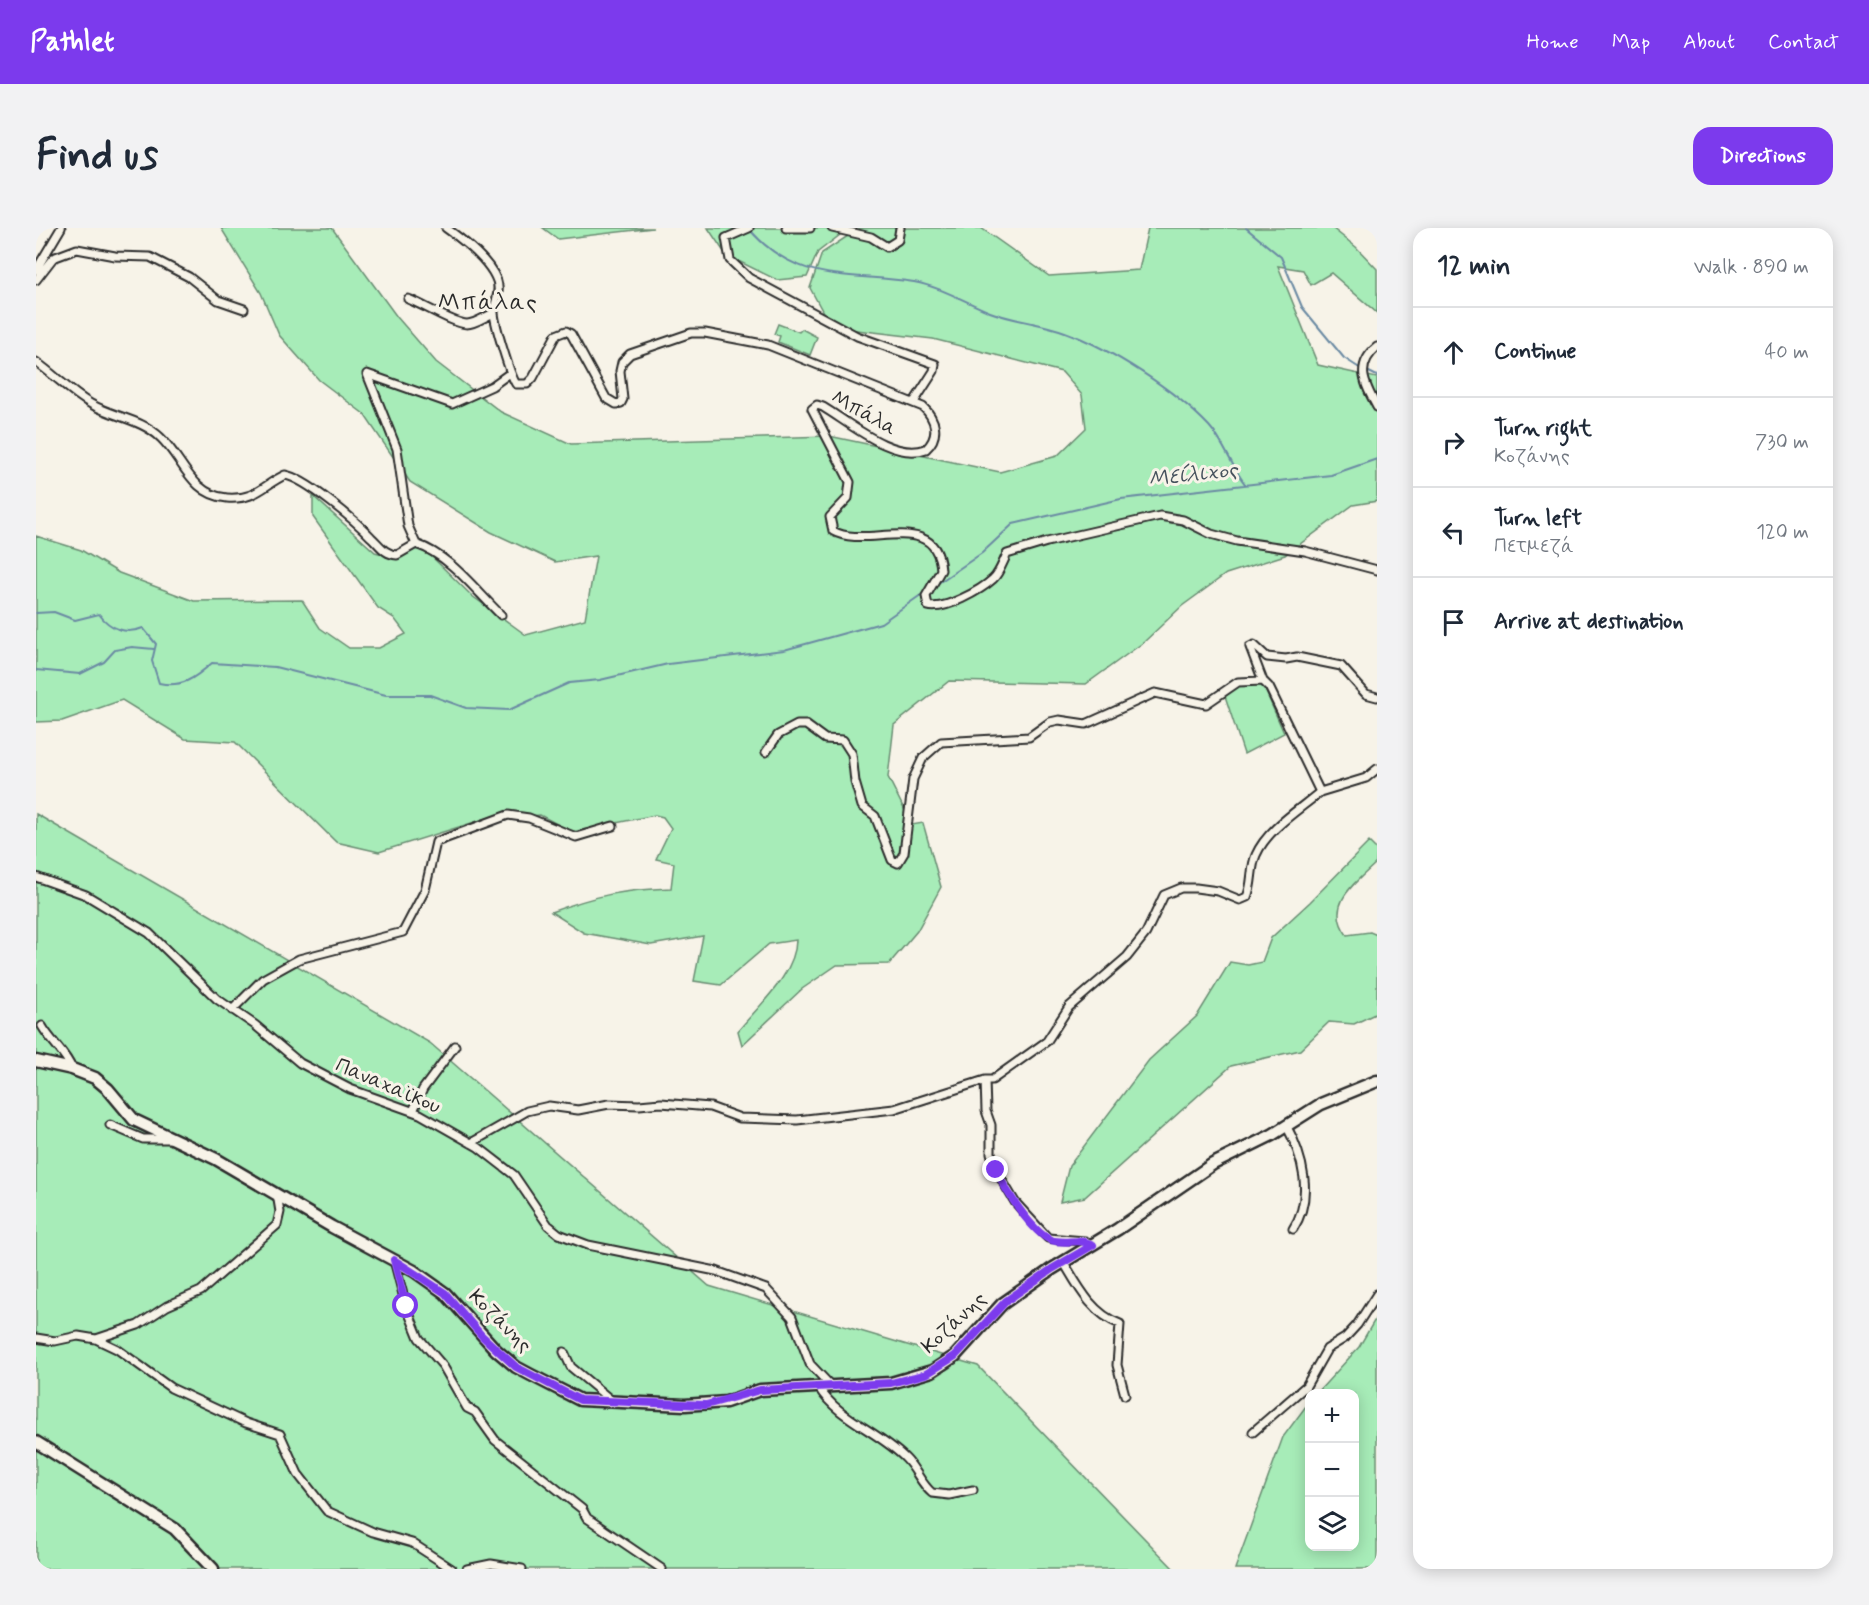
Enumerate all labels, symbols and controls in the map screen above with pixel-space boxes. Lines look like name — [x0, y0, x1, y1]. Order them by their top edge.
text: Pathlet — [30, 24, 114, 61]
text: Home — [1527, 28, 1579, 56]
text: Map — [1612, 28, 1650, 56]
text: About — [1683, 28, 1735, 56]
text: Contact — [1768, 28, 1839, 56]
button: Directions — [1693, 127, 1833, 185]
text: Find us — [36, 129, 158, 184]
text: 12 min — [1437, 250, 1511, 284]
text: Walk · 890 m — [1694, 254, 1809, 281]
district label: Μπάλας — [438, 287, 538, 318]
icon: ahead — [1437, 336, 1470, 369]
text: Continue — [1494, 338, 1576, 366]
text: 40 m — [1765, 339, 1809, 366]
street label: Μπάλα — [826, 384, 902, 442]
text: Turn right — [1494, 415, 1592, 443]
icon: right — [1437, 426, 1470, 459]
text: 730 m — [1755, 429, 1809, 456]
text: Κοζάνης — [1494, 443, 1570, 470]
water label: Μείλιχος — [1147, 456, 1240, 494]
text: Turn left — [1494, 505, 1582, 533]
icon: left — [1437, 516, 1470, 549]
text: 120 m — [1756, 519, 1809, 546]
text: Πετμεζά — [1494, 533, 1574, 560]
icon: arrive — [1437, 606, 1470, 639]
text: Arrive at destination — [1494, 608, 1684, 636]
street label: Παναχαϊκου — [331, 1051, 445, 1121]
route end — [982, 1156, 1008, 1182]
street label: Κοζάνης — [462, 1283, 538, 1359]
street label: Κοζάνης — [915, 1286, 993, 1360]
route start — [392, 1292, 418, 1318]
map controls — [1305, 1389, 1359, 1551]
button: + — [1305, 1389, 1359, 1443]
button: − — [1305, 1443, 1359, 1497]
button: layers — [1305, 1497, 1359, 1551]

